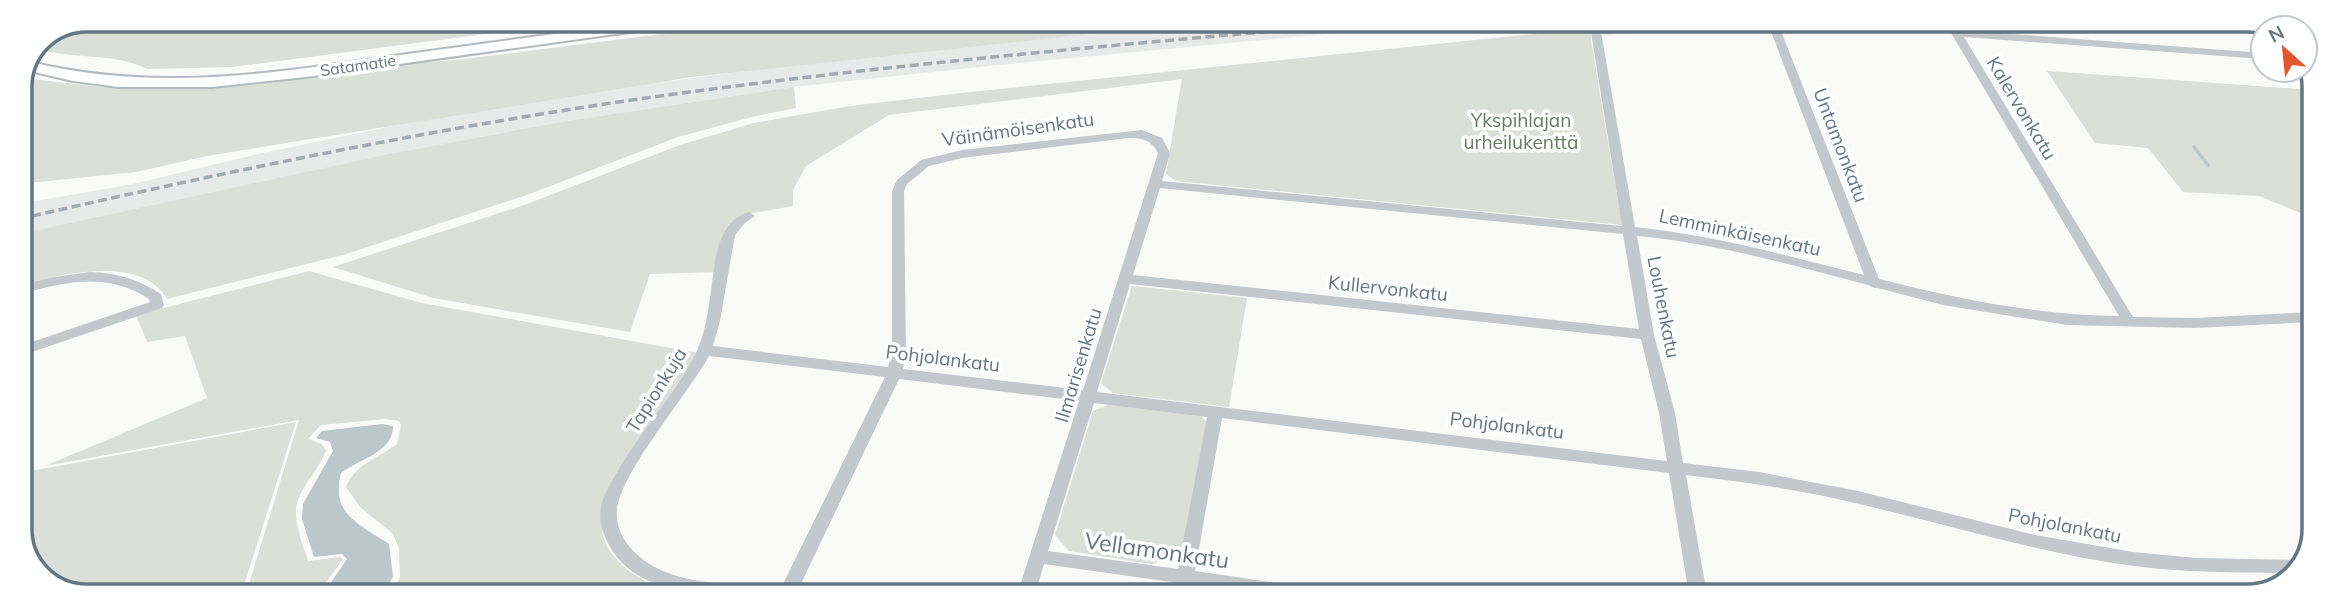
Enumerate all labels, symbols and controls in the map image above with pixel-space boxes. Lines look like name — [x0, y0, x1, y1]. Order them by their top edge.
north arrow — [2249, 14, 2319, 84]
text: N — [2264, 20, 2288, 48]
street label: Satamatie — [319, 50, 397, 80]
street label: Kalervonkatu — [1982, 52, 2062, 164]
street label: Untamonkatu — [1808, 84, 1874, 206]
street label: Väinämöisenkatu — [940, 106, 1096, 152]
park label: Ykspihlajan urheilukenttä — [1464, 108, 1578, 154]
street label: Lemminkäisenkatu — [1657, 203, 1823, 261]
street label: Louhenkatu — [1642, 254, 1686, 360]
street label: Kullervonkatu — [1327, 270, 1449, 306]
street label: Ilmarisenkatu — [1049, 305, 1107, 425]
street label: Pohjolankatu — [884, 339, 1002, 377]
street label: Tapionkuja — [620, 343, 692, 437]
street label: Pohjolankatu — [1448, 406, 1566, 444]
street label: Pohjolankatu — [2006, 502, 2124, 548]
street label: Vellamonkatu — [1083, 526, 1231, 574]

